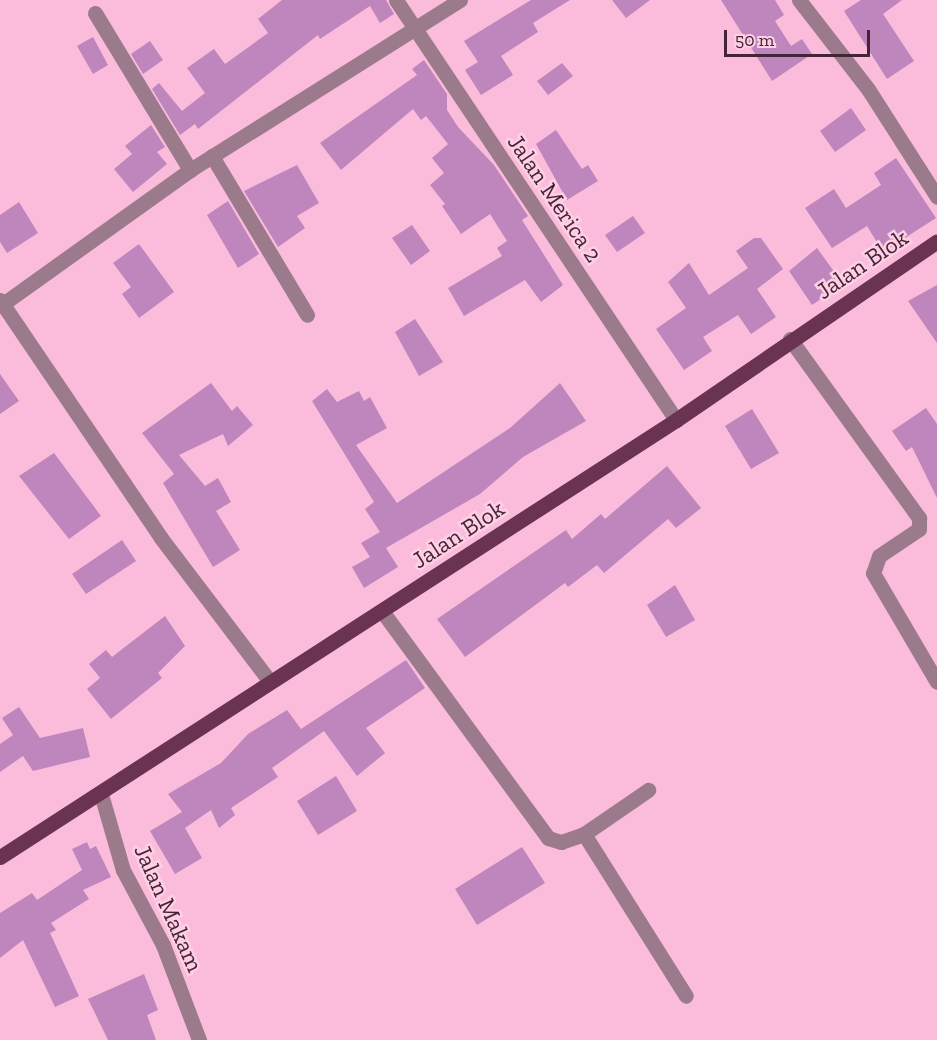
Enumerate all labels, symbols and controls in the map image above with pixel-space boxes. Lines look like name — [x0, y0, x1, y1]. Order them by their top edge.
scale bar — [727, 18, 872, 56]
text: 50 m — [735, 29, 774, 51]
street label: Jalan Merica 2 — [502, 128, 608, 268]
street label: Jalan Blok — [811, 223, 913, 305]
street label: Jalan Blok — [406, 493, 510, 575]
street label: Jalan Makam — [128, 840, 210, 976]

